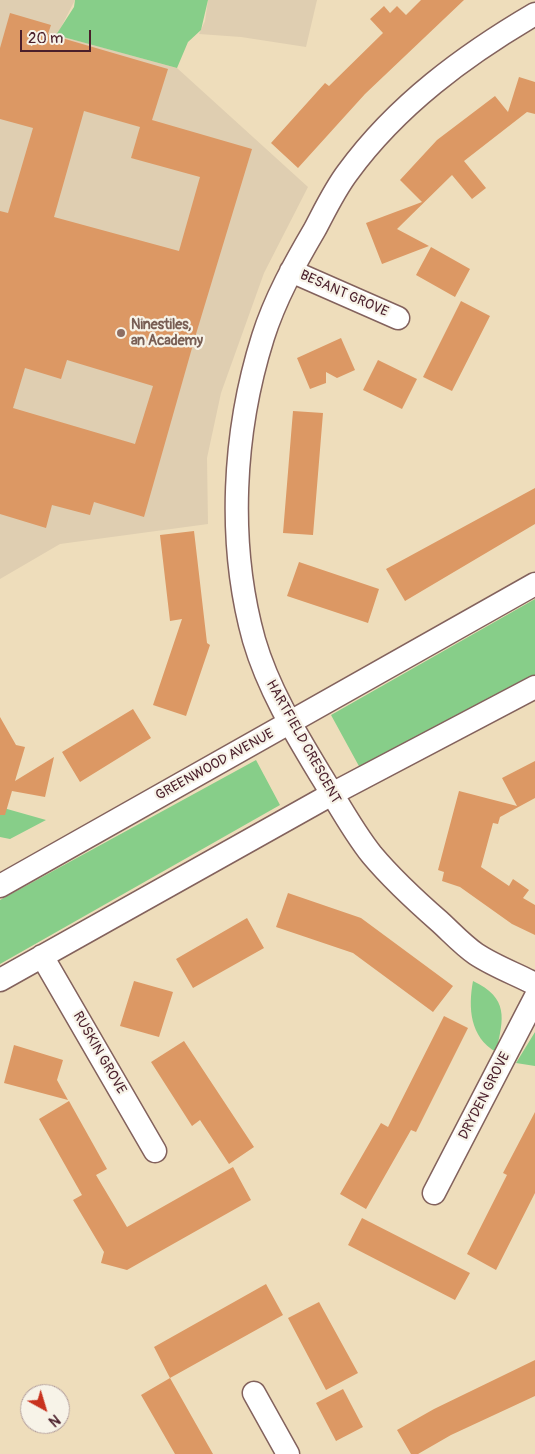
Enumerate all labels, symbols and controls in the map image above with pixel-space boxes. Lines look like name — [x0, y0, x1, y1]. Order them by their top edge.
scale bar — [22, 20, 94, 52]
text: 20 m — [28, 29, 63, 48]
street label: BESANT GROVE — [297, 267, 391, 321]
place label: Ninestiles, an Academy — [131, 317, 203, 350]
marker: Ninestiles, an Academy — [115, 327, 127, 339]
street label: HARTFIELD CRESCENT — [262, 677, 344, 807]
street label: GREENWOOD AVENUE — [153, 726, 277, 804]
street label: RUSKIN GROVE — [69, 1009, 129, 1097]
street label: DRYDEN GROVE — [456, 1050, 514, 1142]
north arrow — [20, 1384, 70, 1434]
text: N — [45, 1411, 63, 1430]

